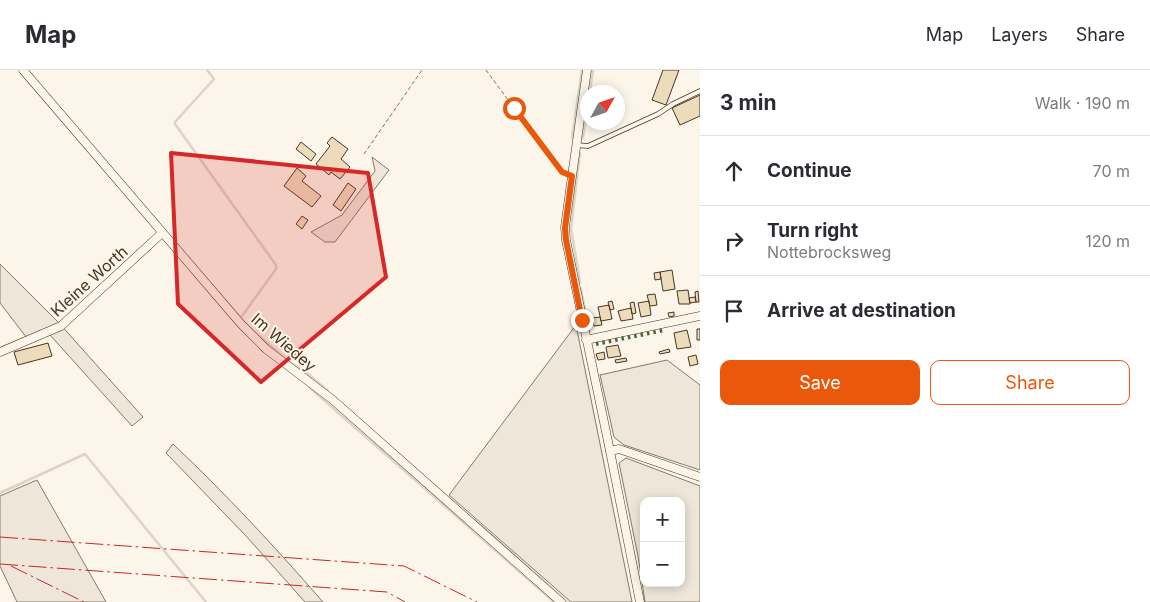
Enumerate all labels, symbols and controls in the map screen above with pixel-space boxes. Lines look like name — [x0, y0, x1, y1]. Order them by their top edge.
text: Map — [25, 20, 76, 49]
text: Map — [926, 24, 963, 45]
text: Layers — [991, 24, 1048, 45]
text: Share — [1076, 24, 1125, 45]
north arrow — [580, 85, 625, 130]
text: 3 min — [720, 90, 776, 115]
text: Walk · 190 m — [1035, 93, 1130, 113]
route start — [503, 97, 526, 120]
icon: ahead — [720, 157, 748, 185]
text: Continue — [767, 159, 852, 182]
text: 70 m — [1093, 161, 1130, 181]
text: Turn right — [767, 219, 858, 242]
icon: right — [720, 227, 748, 255]
text: 120 m — [1085, 231, 1130, 251]
street label: Kleine Worth — [46, 241, 132, 321]
text: Nottebrocksweg — [767, 242, 891, 262]
icon: arrive — [720, 297, 748, 325]
text: Arrive at destination — [767, 299, 956, 322]
street label: Im Wiedey — [247, 308, 321, 376]
route end — [571, 309, 594, 332]
button: Save — [720, 360, 920, 405]
button: Share — [930, 360, 1130, 405]
map controls — [640, 497, 685, 587]
button: + — [640, 497, 685, 542]
button: − — [640, 542, 685, 587]

